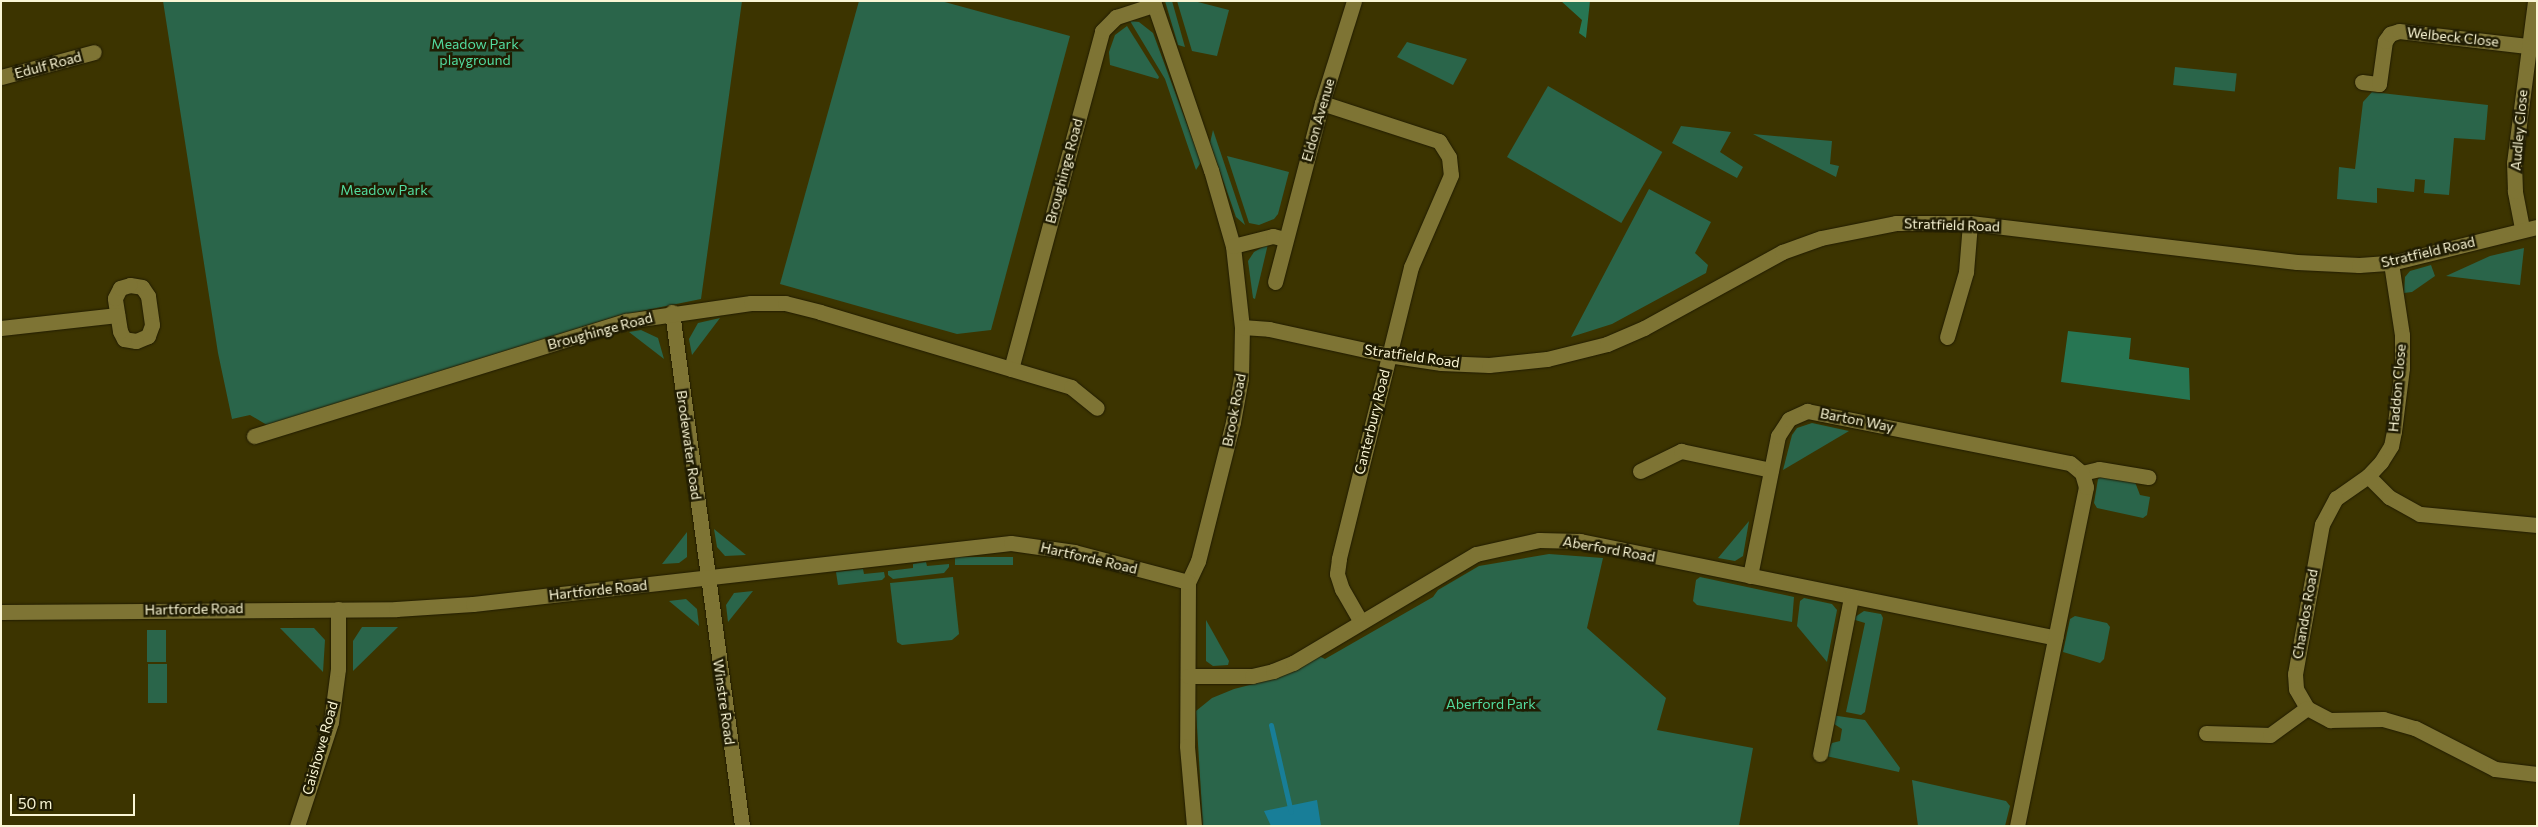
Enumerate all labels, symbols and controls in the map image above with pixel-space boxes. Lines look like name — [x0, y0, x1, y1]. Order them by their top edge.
street label: Welbeck Close — [2406, 24, 2500, 50]
park label: Meadow Park playground — [431, 36, 519, 68]
street label: Edulf Road — [13, 48, 83, 82]
street label: Eldon Avenue — [1298, 77, 1338, 163]
street label: Audley Close — [2507, 89, 2531, 171]
street label: Broughinge Road — [1042, 117, 1086, 225]
park label: Meadow Park — [340, 182, 428, 198]
street label: Stratfield Road — [1904, 215, 2000, 235]
street label: Stratfield Road — [2379, 233, 2477, 271]
street label: Broughinge Road — [546, 309, 654, 353]
street label: Stratfield Road — [1363, 341, 1461, 371]
street label: Haddon Close — [2385, 343, 2409, 433]
street label: Canterbury Road — [1351, 368, 1393, 476]
street label: Brook Road — [1219, 372, 1249, 448]
street label: Brodewater Road — [673, 389, 705, 501]
street label: Barton Way — [1819, 405, 1895, 435]
street label: Aberford Road — [1562, 533, 1656, 565]
street label: Hartforde Road — [1039, 539, 1139, 577]
street label: Chandos Road — [2289, 568, 2321, 660]
street label: Hartforde Road — [548, 576, 648, 604]
street label: Hartforde Road — [144, 600, 244, 618]
street label: Winstre Road — [710, 658, 738, 746]
park label: Aberford Park — [1446, 696, 1536, 712]
street label: Caishowe Road — [299, 699, 341, 797]
scale bar — [12, 784, 138, 816]
text: 50 m — [18, 794, 52, 812]

